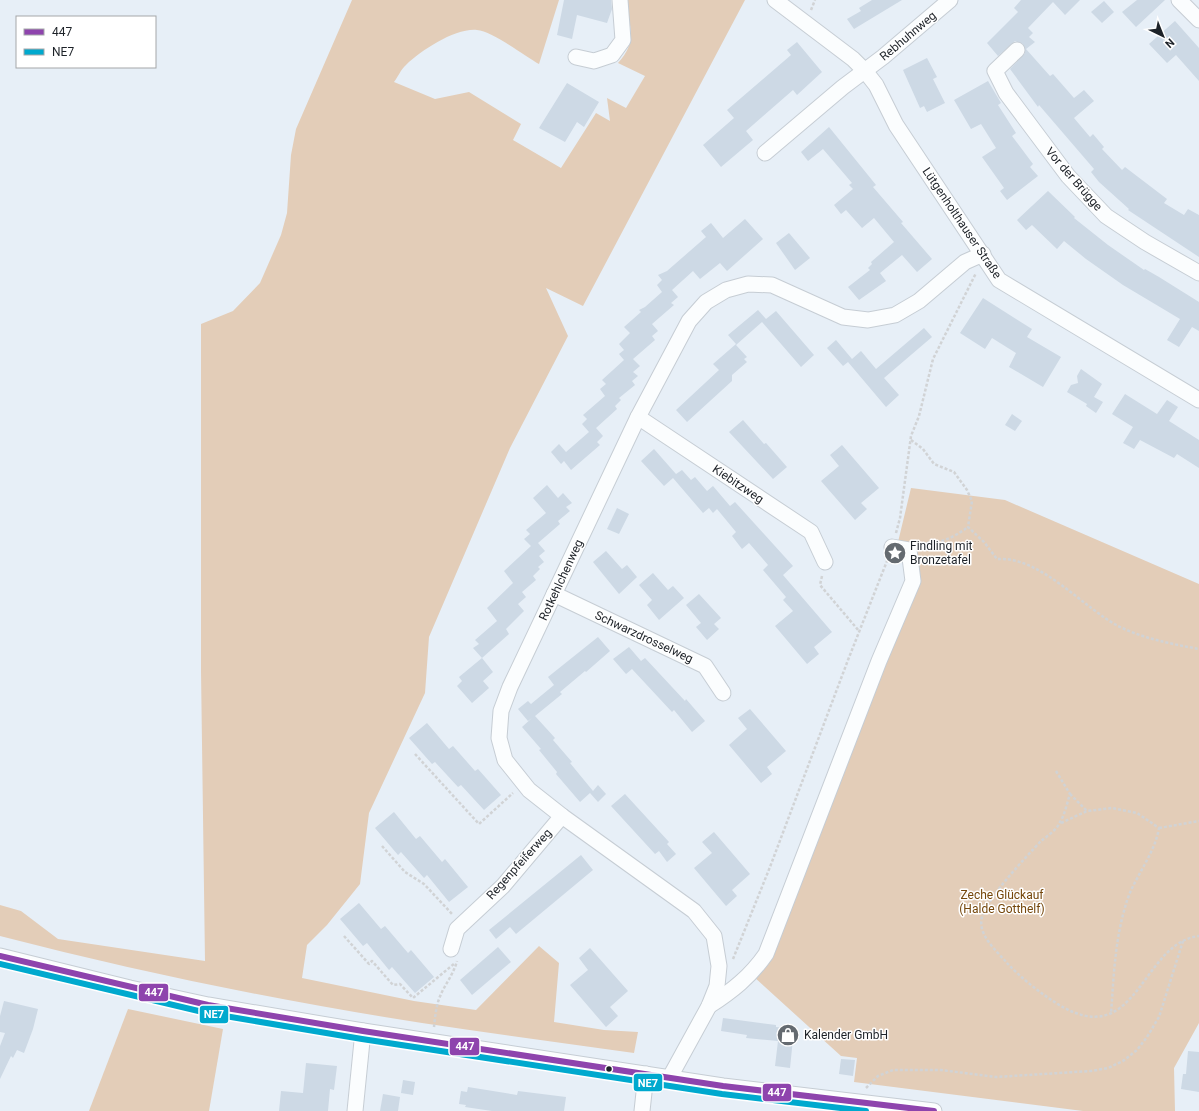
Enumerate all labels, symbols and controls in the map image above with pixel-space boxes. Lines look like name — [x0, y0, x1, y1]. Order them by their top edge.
street label: Rebhuhnweg — [877, 8, 939, 64]
legend — [16, 16, 156, 68]
north arrow — [1143, 16, 1183, 56]
text: 447 — [52, 25, 72, 39]
text: N — [1162, 36, 1177, 51]
text: NE7 — [52, 45, 74, 59]
street label: Vor der Brügge — [1043, 144, 1105, 214]
street label: Lütgenholthauser Straße — [920, 165, 1004, 281]
street label: Kiebitzweg — [710, 462, 766, 506]
street label: Rotkehlchenweg — [536, 537, 586, 623]
place label: Findling mit Bronzetafel — [910, 539, 973, 567]
place icon: Findling mit Bronzetafel — [882, 540, 908, 566]
street label: Schwarzdrosselweg — [593, 608, 695, 666]
street label: Regenpfeiferweg — [484, 826, 554, 902]
park label: Zeche Glückauf (Halde Gotthelf) — [959, 888, 1045, 916]
line badge: 447 — [138, 983, 169, 1002]
text: 447 — [145, 986, 163, 999]
line badge: NE7 — [199, 1005, 229, 1024]
text: NE7 — [204, 1008, 224, 1021]
shop icon: Kalender GmbH — [775, 1022, 801, 1048]
place label: Kalender GmbH — [804, 1028, 888, 1042]
line badge: 447 — [449, 1037, 480, 1056]
text: 447 — [456, 1040, 474, 1053]
unlabelled marker — [604, 1064, 614, 1074]
line badge: NE7 — [633, 1073, 663, 1092]
text: NE7 — [638, 1077, 658, 1090]
line badge: 447 — [762, 1083, 792, 1102]
text: 447 — [768, 1086, 786, 1099]

